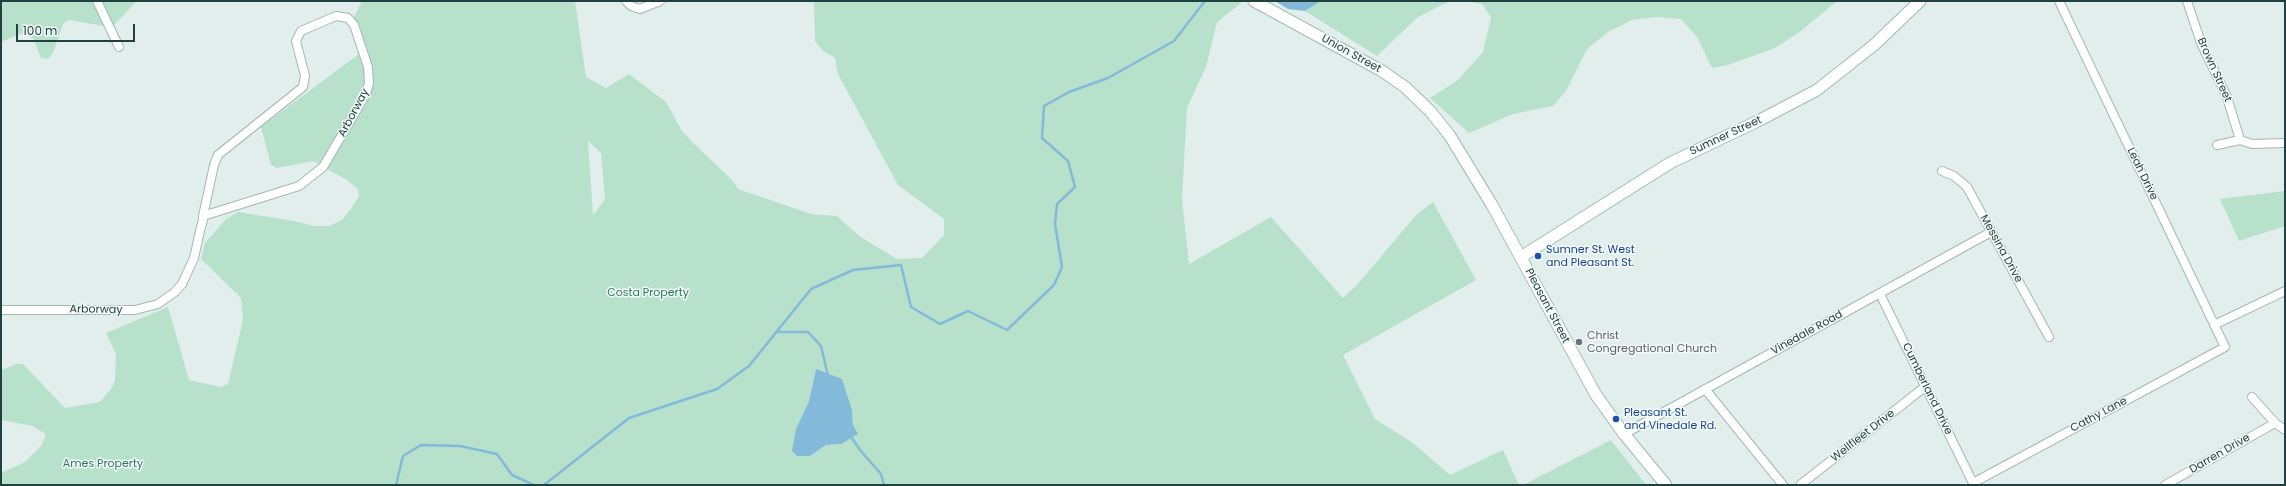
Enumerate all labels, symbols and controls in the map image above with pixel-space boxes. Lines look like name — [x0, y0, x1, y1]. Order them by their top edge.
scale bar — [18, 16, 137, 42]
text: 100 m — [23, 22, 57, 39]
street label: Union Street — [1319, 32, 1383, 76]
street label: Brown Street — [2194, 36, 2234, 104]
street label: Arborway — [336, 87, 372, 139]
street label: Sumner Street — [1688, 114, 1764, 158]
street label: Leah Drive — [2124, 146, 2160, 202]
street label: Messina Drive — [1977, 213, 2025, 285]
place label: Sumner St. West and Pleasant St. — [1546, 243, 1635, 269]
marker: Sumner St. West and Pleasant St. — [1533, 251, 1543, 261]
street label: Pleasant Street — [1522, 266, 1572, 346]
park label: Costa Property — [607, 286, 689, 300]
street label: Arborway — [70, 303, 122, 317]
street label: Vinedale Road — [1769, 308, 1845, 358]
place label: Christ Congregational Church — [1587, 329, 1717, 355]
marker: Christ Congregational Church — [1574, 337, 1584, 347]
street label: Cumberland Drive — [1899, 341, 1955, 437]
street label: Cathy Lane — [2068, 395, 2130, 435]
place label: Pleasant St. and Vinedale Rd. — [1624, 406, 1717, 432]
street label: Wellfleet Drive — [1828, 407, 1898, 465]
marker: Pleasant St. and Vinedale Rd. — [1611, 414, 1621, 424]
street label: Darren Drive — [2187, 431, 2253, 477]
park label: Ames Property — [63, 457, 143, 471]

